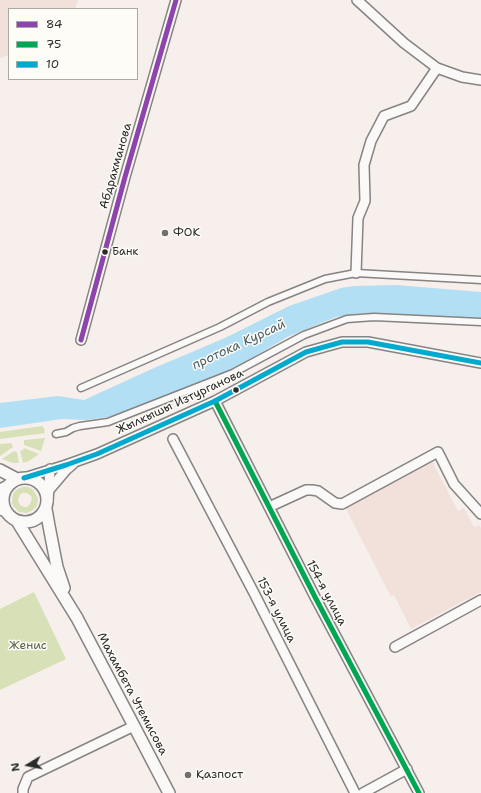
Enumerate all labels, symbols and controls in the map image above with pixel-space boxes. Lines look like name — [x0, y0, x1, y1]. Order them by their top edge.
legend — [8, 8, 138, 80]
text: 84 — [46, 16, 62, 32]
text: 75 — [46, 36, 61, 52]
text: 10 — [46, 56, 59, 72]
street label: Абдрахманова — [97, 121, 135, 211]
place label: ФОК — [173, 226, 200, 240]
marker: ФОК — [160, 228, 170, 238]
place label: Банк — [112, 245, 138, 259]
marker: Банк — [100, 247, 110, 257]
water label: протока Курсай — [190, 316, 288, 374]
street label: Жылкышы Изтурганова — [114, 366, 246, 438]
unlabelled marker — [231, 385, 241, 395]
street label: 154-я улица — [303, 558, 349, 628]
street label: 153-я улица — [253, 575, 299, 645]
street label: Махамбета Утемисова — [94, 630, 170, 758]
park label: Женис — [9, 639, 47, 653]
north arrow — [8, 745, 48, 785]
text: N — [8, 762, 24, 773]
place label: Қазпост — [196, 768, 243, 782]
marker: Қазпост — [183, 770, 193, 780]

